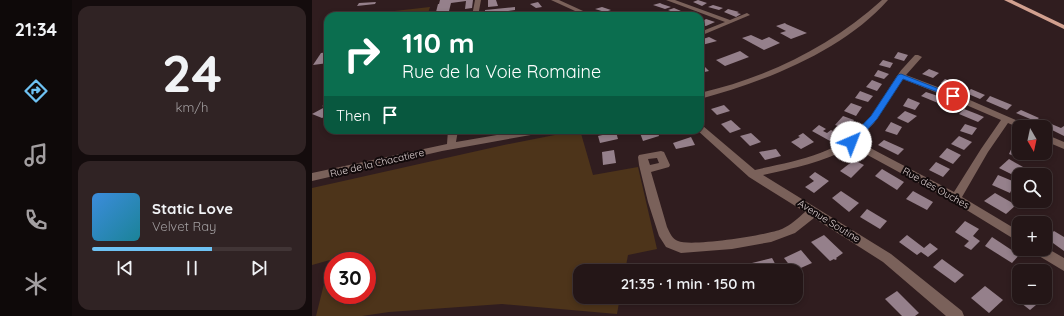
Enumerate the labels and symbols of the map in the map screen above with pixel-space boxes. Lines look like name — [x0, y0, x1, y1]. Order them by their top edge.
pin — [936, 79, 970, 113]
north arrow — [1012, 120, 1052, 160]
position arrow — [830, 121, 872, 163]
street label: Rue de la Chacatiere — [329, 146, 426, 180]
street label: Rue des Ouches — [900, 164, 972, 212]
street label: Avenue Soutine — [795, 197, 863, 246]
speed limit sign: 30 — [324, 252, 376, 304]

